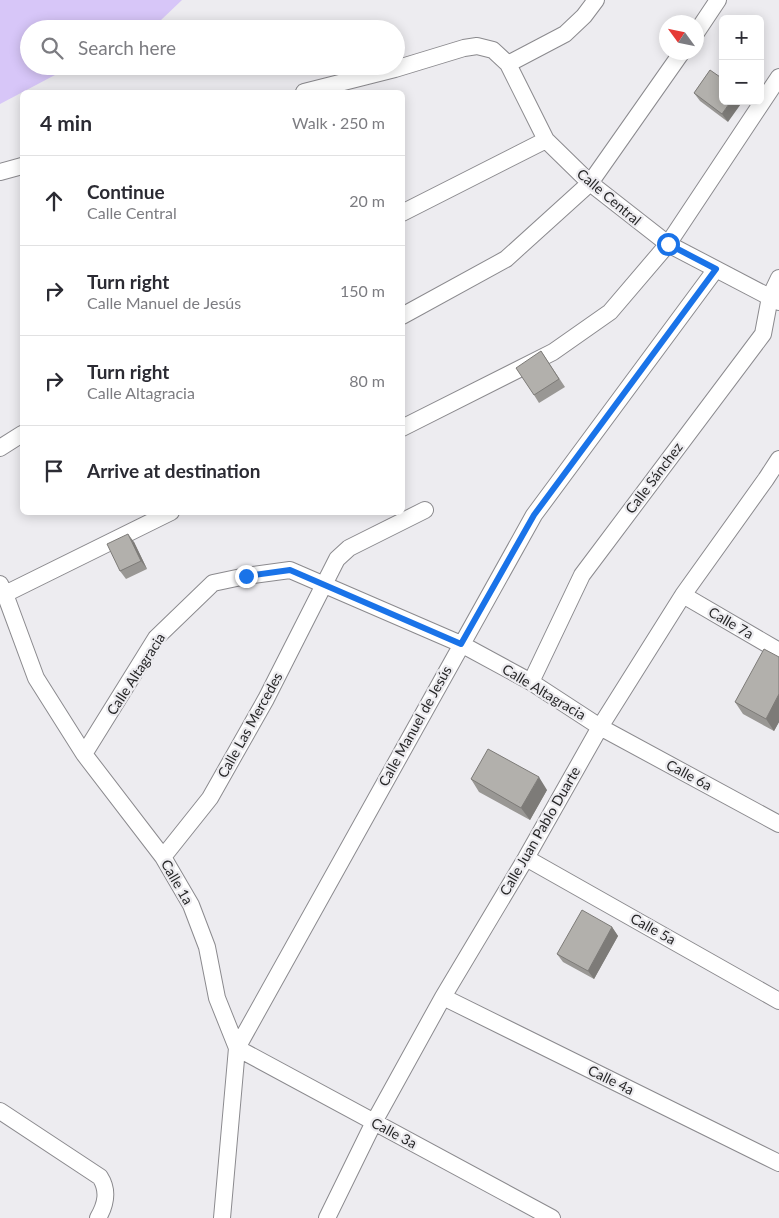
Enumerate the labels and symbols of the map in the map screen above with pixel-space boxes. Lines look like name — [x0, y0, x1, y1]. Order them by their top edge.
north arrow — [659, 15, 704, 60]
street label: Calle Central — [574, 165, 645, 228]
route start — [657, 233, 680, 256]
street label: Calle Sánchez — [621, 439, 686, 517]
route end — [235, 565, 258, 588]
street label: Calle 7a — [706, 603, 757, 642]
street label: Calle Altagracia — [103, 629, 168, 718]
street label: Calle Altagracia — [499, 660, 589, 723]
street label: Calle Manuel de Jesús — [374, 663, 455, 789]
street label: Calle Las Mercedes — [214, 669, 286, 780]
street label: Calle 6a — [664, 756, 715, 794]
street label: Calle Juan Pablo Duarte — [496, 763, 583, 898]
street label: Calle 1a — [158, 856, 197, 907]
street label: Calle 5a — [628, 909, 679, 948]
street label: Calle 4a — [585, 1061, 637, 1098]
street label: Calle 3a — [369, 1114, 420, 1152]

